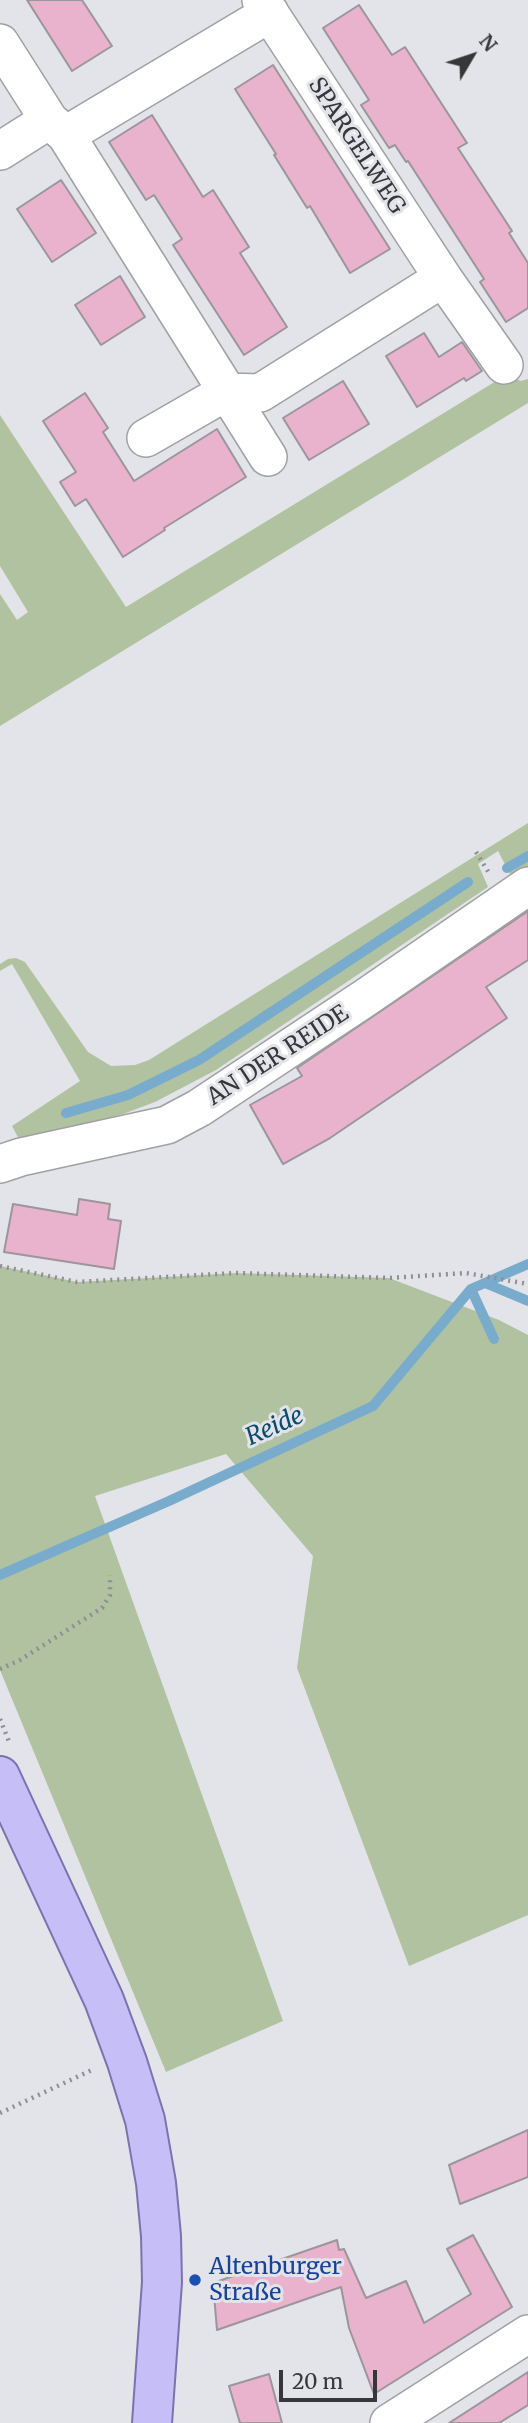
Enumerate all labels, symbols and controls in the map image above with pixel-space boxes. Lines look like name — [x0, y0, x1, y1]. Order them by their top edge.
north arrow — [437, 21, 507, 91]
text: N — [474, 29, 502, 56]
street label: SPARGELWEG — [302, 73, 410, 219]
street label: AN DER REIDE — [202, 1000, 354, 1112]
water label: Reide — [242, 1402, 308, 1452]
place label: Altenburger Straße — [209, 2253, 342, 2307]
marker: Altenburger Straße — [187, 2272, 203, 2288]
scale bar — [283, 2356, 381, 2400]
text: 20 m — [292, 2368, 343, 2395]

